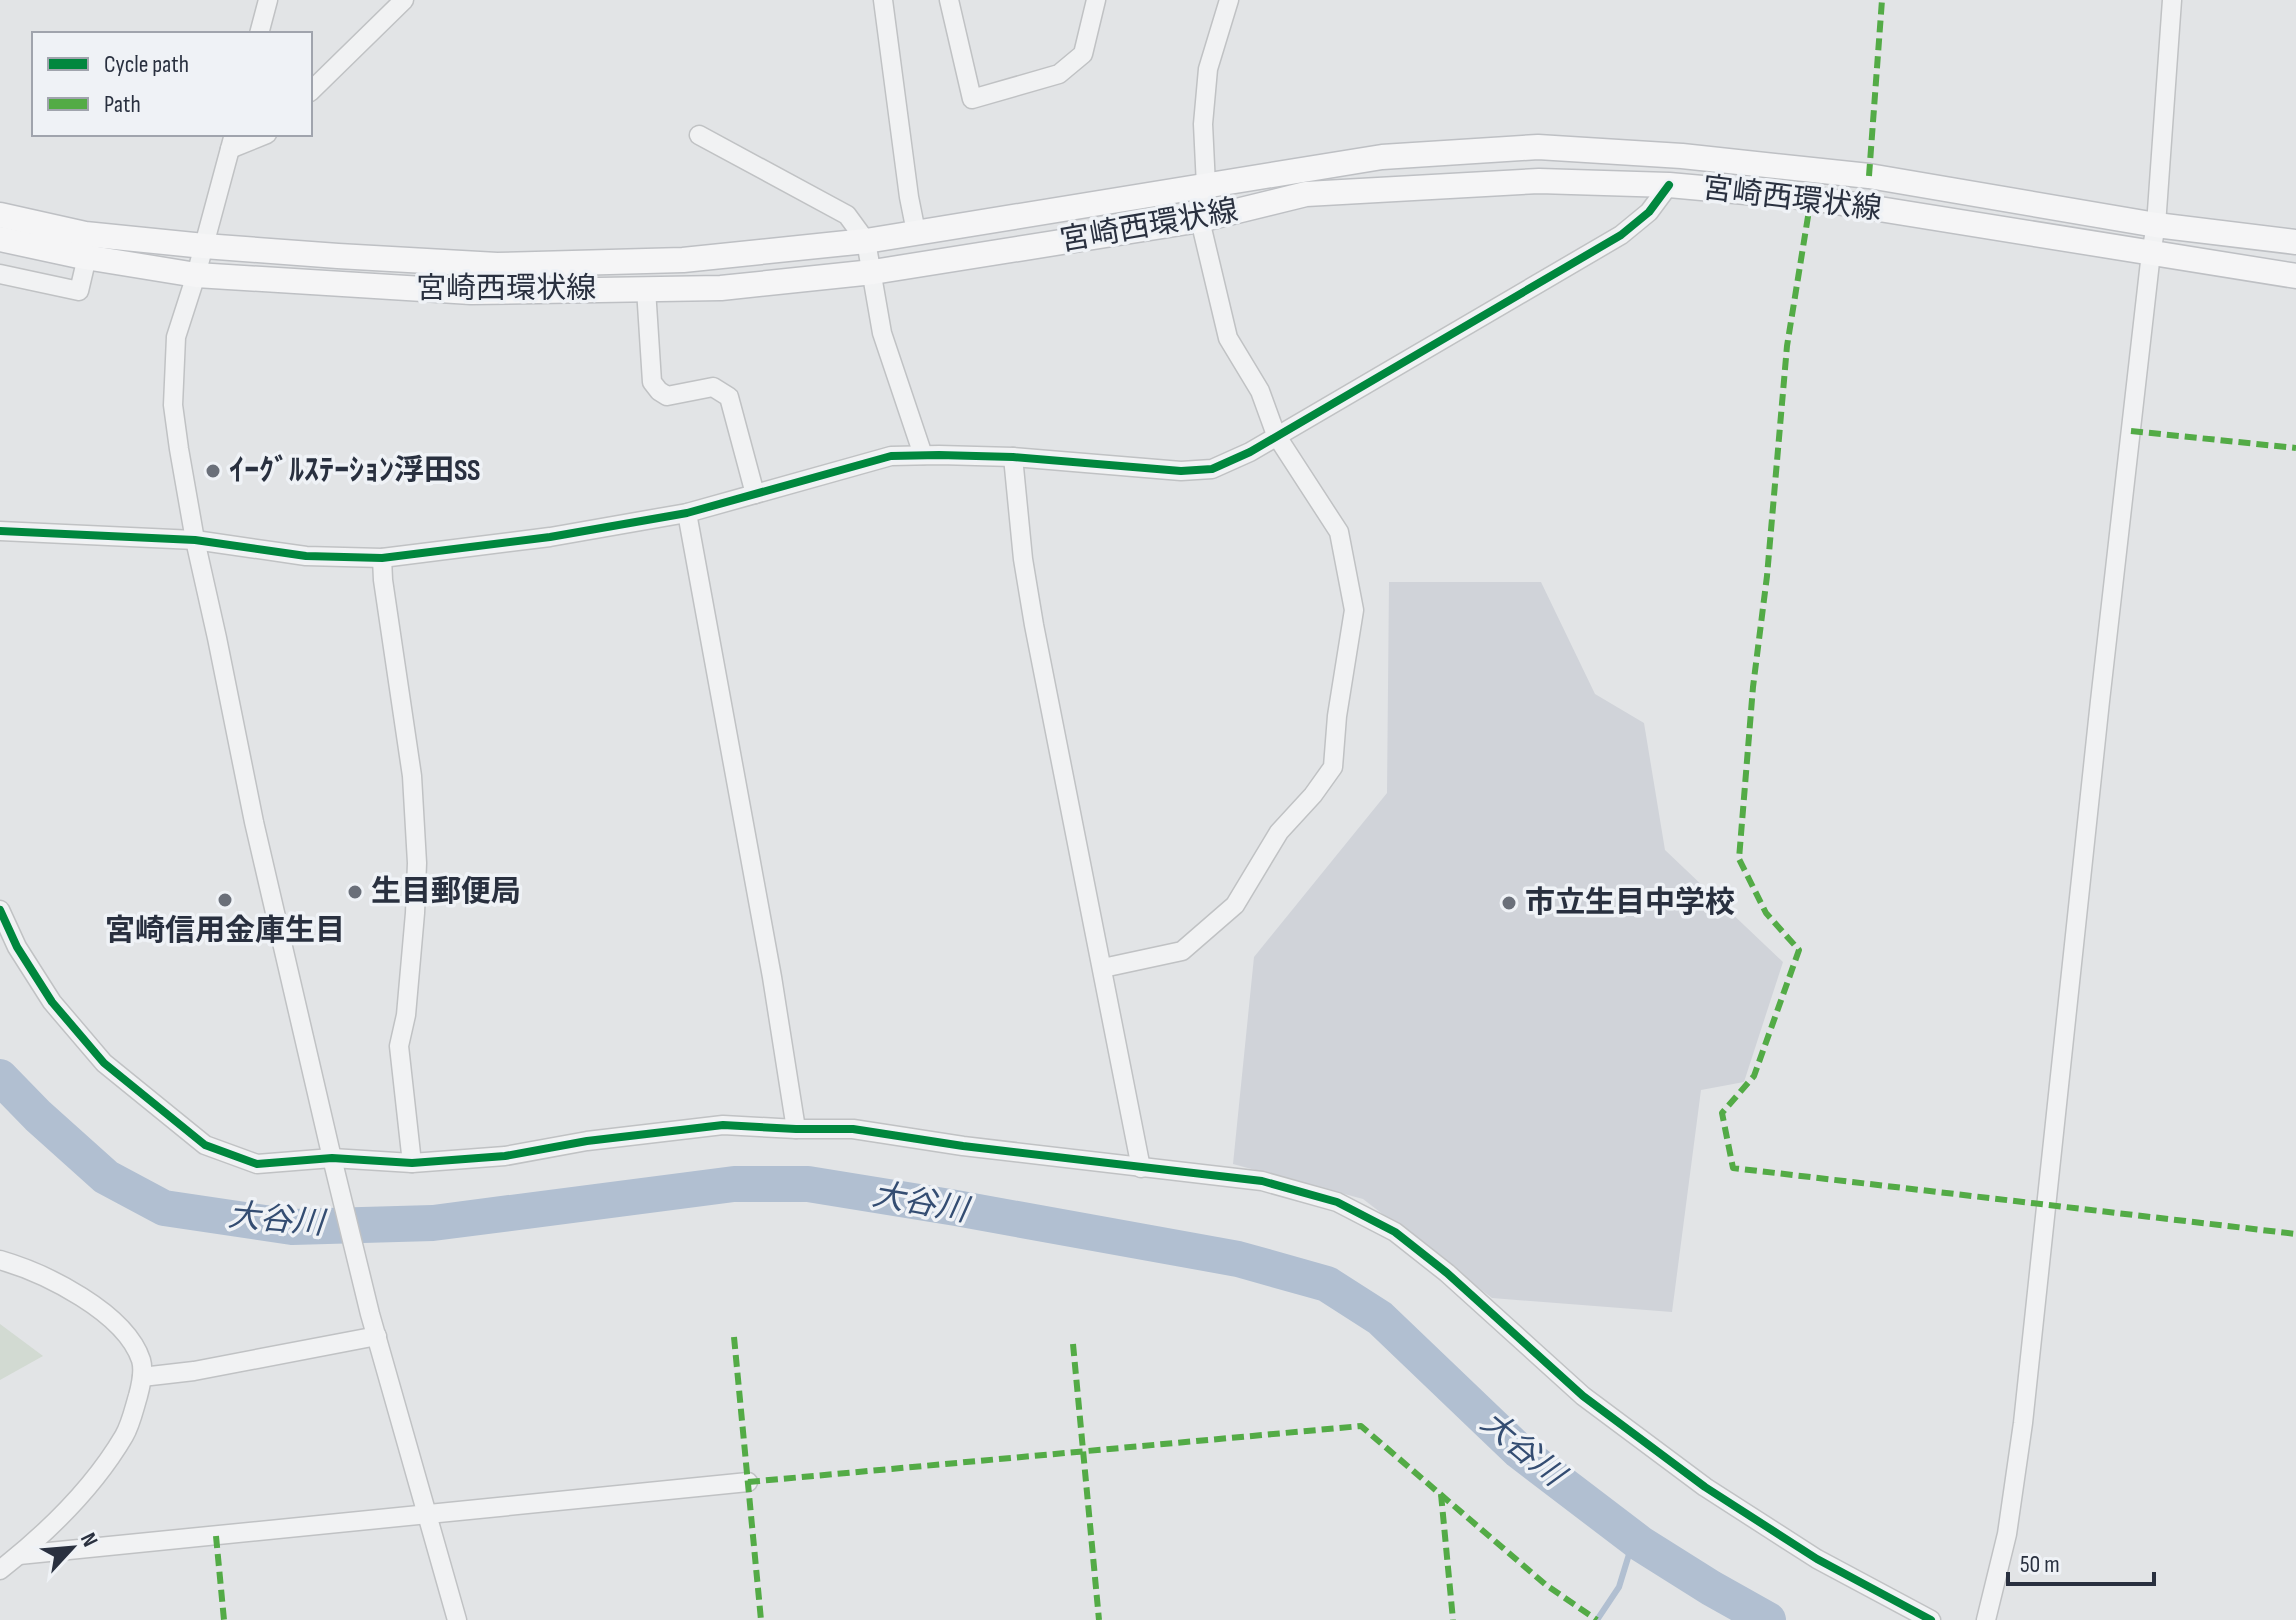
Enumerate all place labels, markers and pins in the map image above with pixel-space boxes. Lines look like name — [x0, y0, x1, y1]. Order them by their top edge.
place label: ｲｰｸﾞﾙｽﾃｰｼｮﾝ浮田SS — [229, 453, 481, 489]
marker: ｲｰｸﾞﾙｽﾃｰｼｮﾝ浮田SS — [204, 462, 222, 480]
place label: 生目郵便局 — [371, 874, 521, 910]
marker: 生目郵便局 — [346, 883, 364, 901]
place label: 市立生目中学校 — [1525, 885, 1735, 921]
marker: 宮崎信用金庫生目 — [216, 891, 234, 909]
marker: 市立生目中学校 — [1500, 894, 1518, 912]
place label: 宮崎信用金庫生目 — [105, 913, 345, 949]

